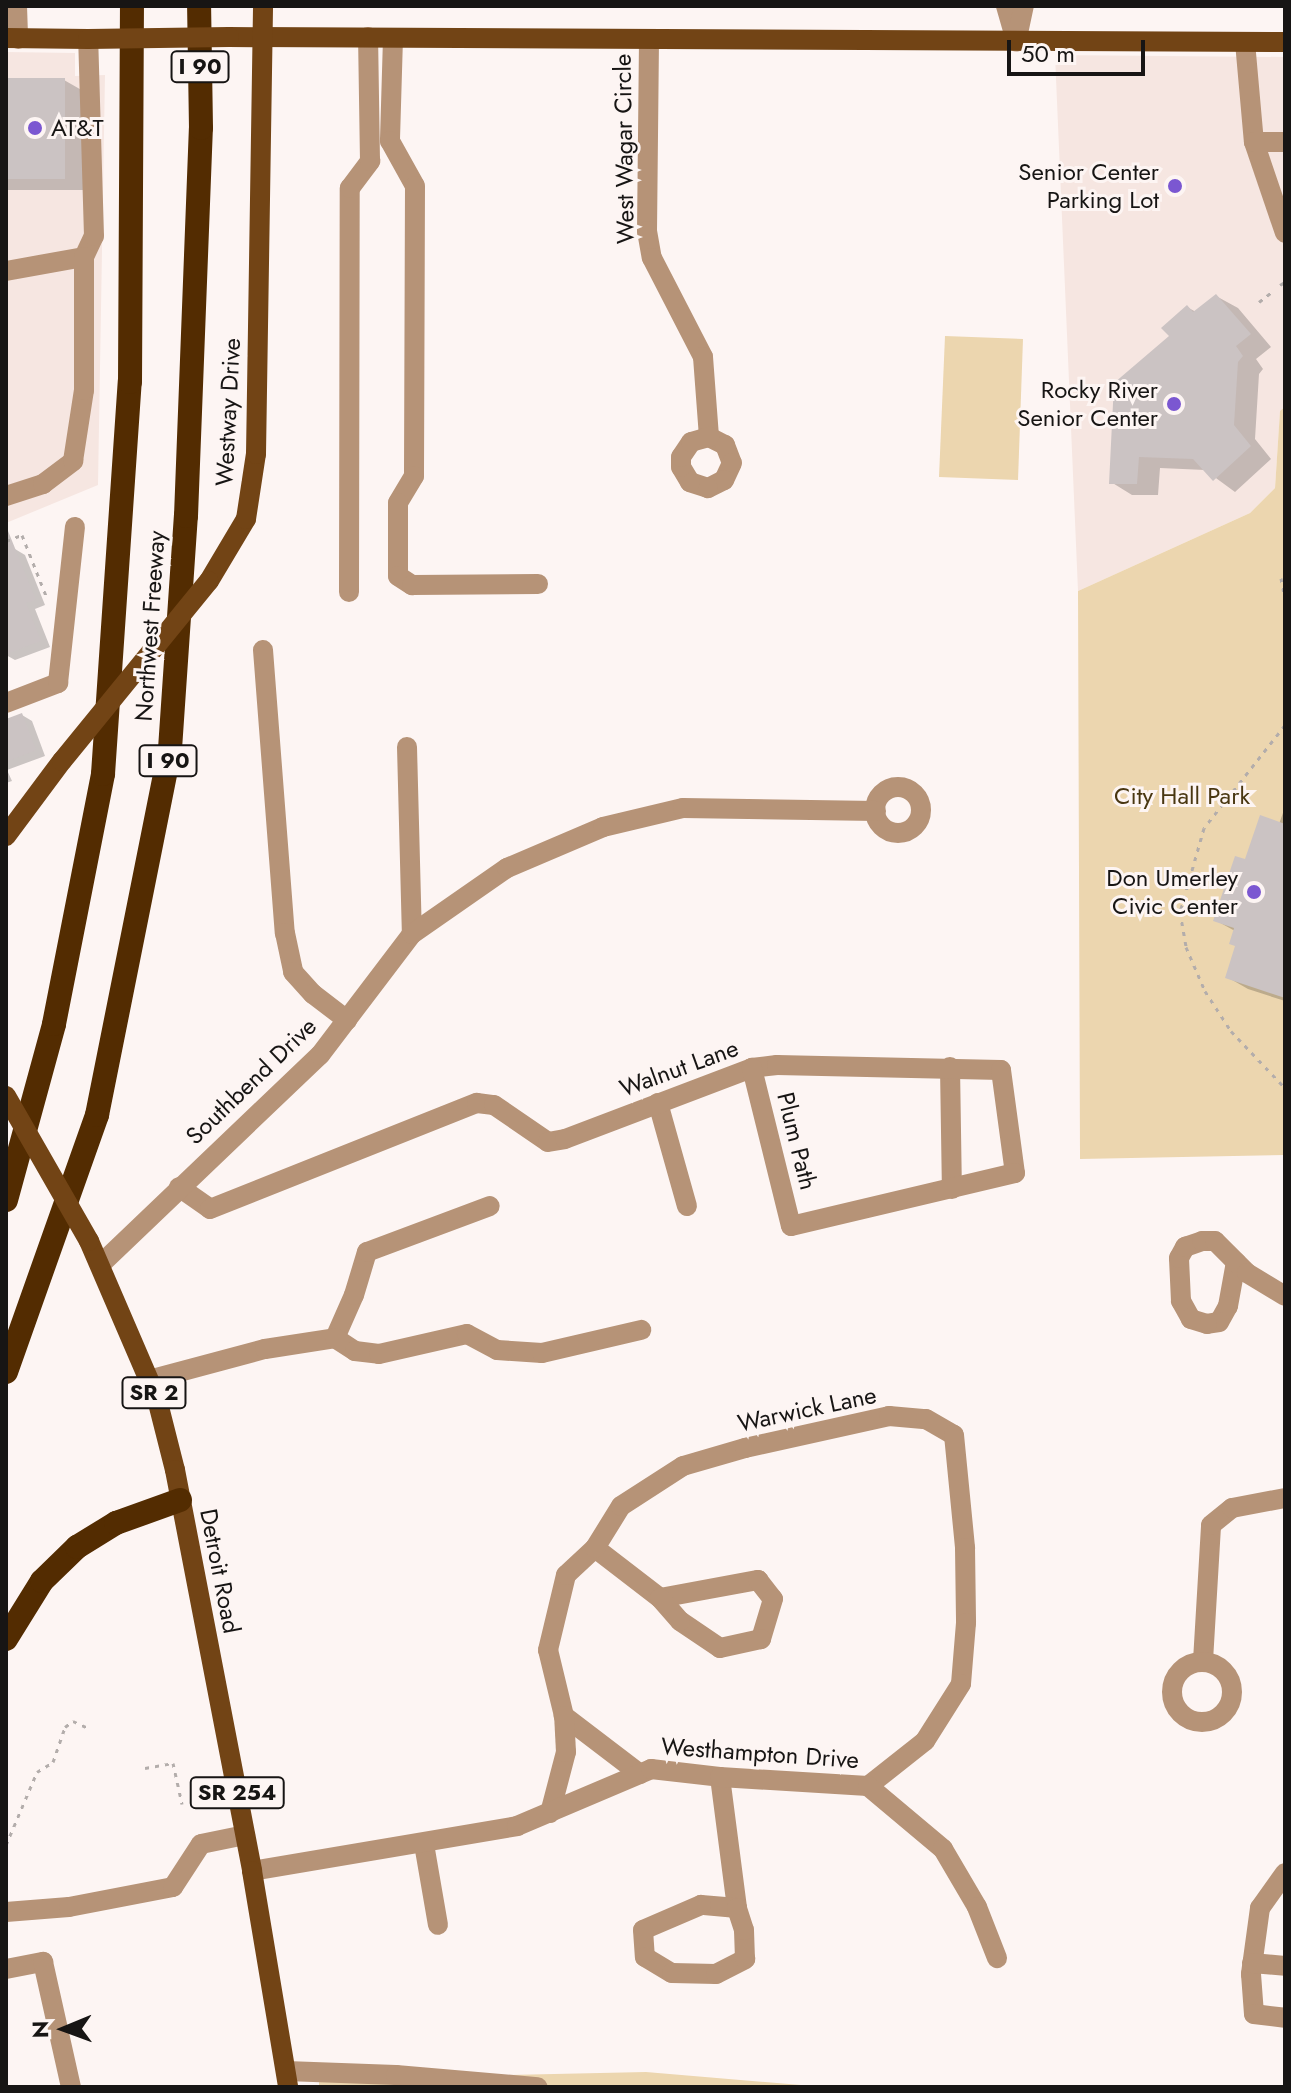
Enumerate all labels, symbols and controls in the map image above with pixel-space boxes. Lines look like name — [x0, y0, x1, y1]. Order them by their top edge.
scale bar — [1011, 24, 1149, 74]
text: 50 m — [1021, 36, 1075, 71]
road number: I 90 — [170, 49, 230, 85]
street label: West Wagar Circle — [608, 54, 640, 244]
place label: AT&T — [51, 114, 104, 142]
marker: AT&T — [26, 119, 44, 137]
place label: Senior Center Parking Lot — [1018, 158, 1159, 214]
marker: Senior Center Parking Lot — [1166, 177, 1184, 195]
street label: Westway Drive — [210, 337, 246, 487]
place label: Rocky River Senior Center — [1017, 376, 1158, 432]
marker: Rocky River Senior Center — [1165, 395, 1183, 413]
street label: Northwest Freeway — [129, 530, 171, 722]
road number: I 90 — [138, 743, 198, 779]
park label: City Hall Park — [1114, 782, 1250, 810]
place label: Don Umerley Civic Center — [1106, 864, 1238, 920]
marker: Don Umerley Civic Center — [1245, 883, 1263, 901]
street label: Southbend Drive — [180, 1012, 322, 1150]
street label: Walnut Lane — [616, 1033, 742, 1103]
street label: Plum Path — [771, 1089, 823, 1193]
road number: SR 2 — [120, 1375, 188, 1411]
street label: Warwick Lane — [735, 1380, 879, 1438]
street label: Detroit Road — [194, 1506, 246, 1636]
street label: Westhampton Drive — [660, 1732, 860, 1774]
road number: SR 254 — [189, 1775, 285, 1811]
north arrow — [24, 1989, 104, 2069]
text: N — [24, 2020, 56, 2038]

